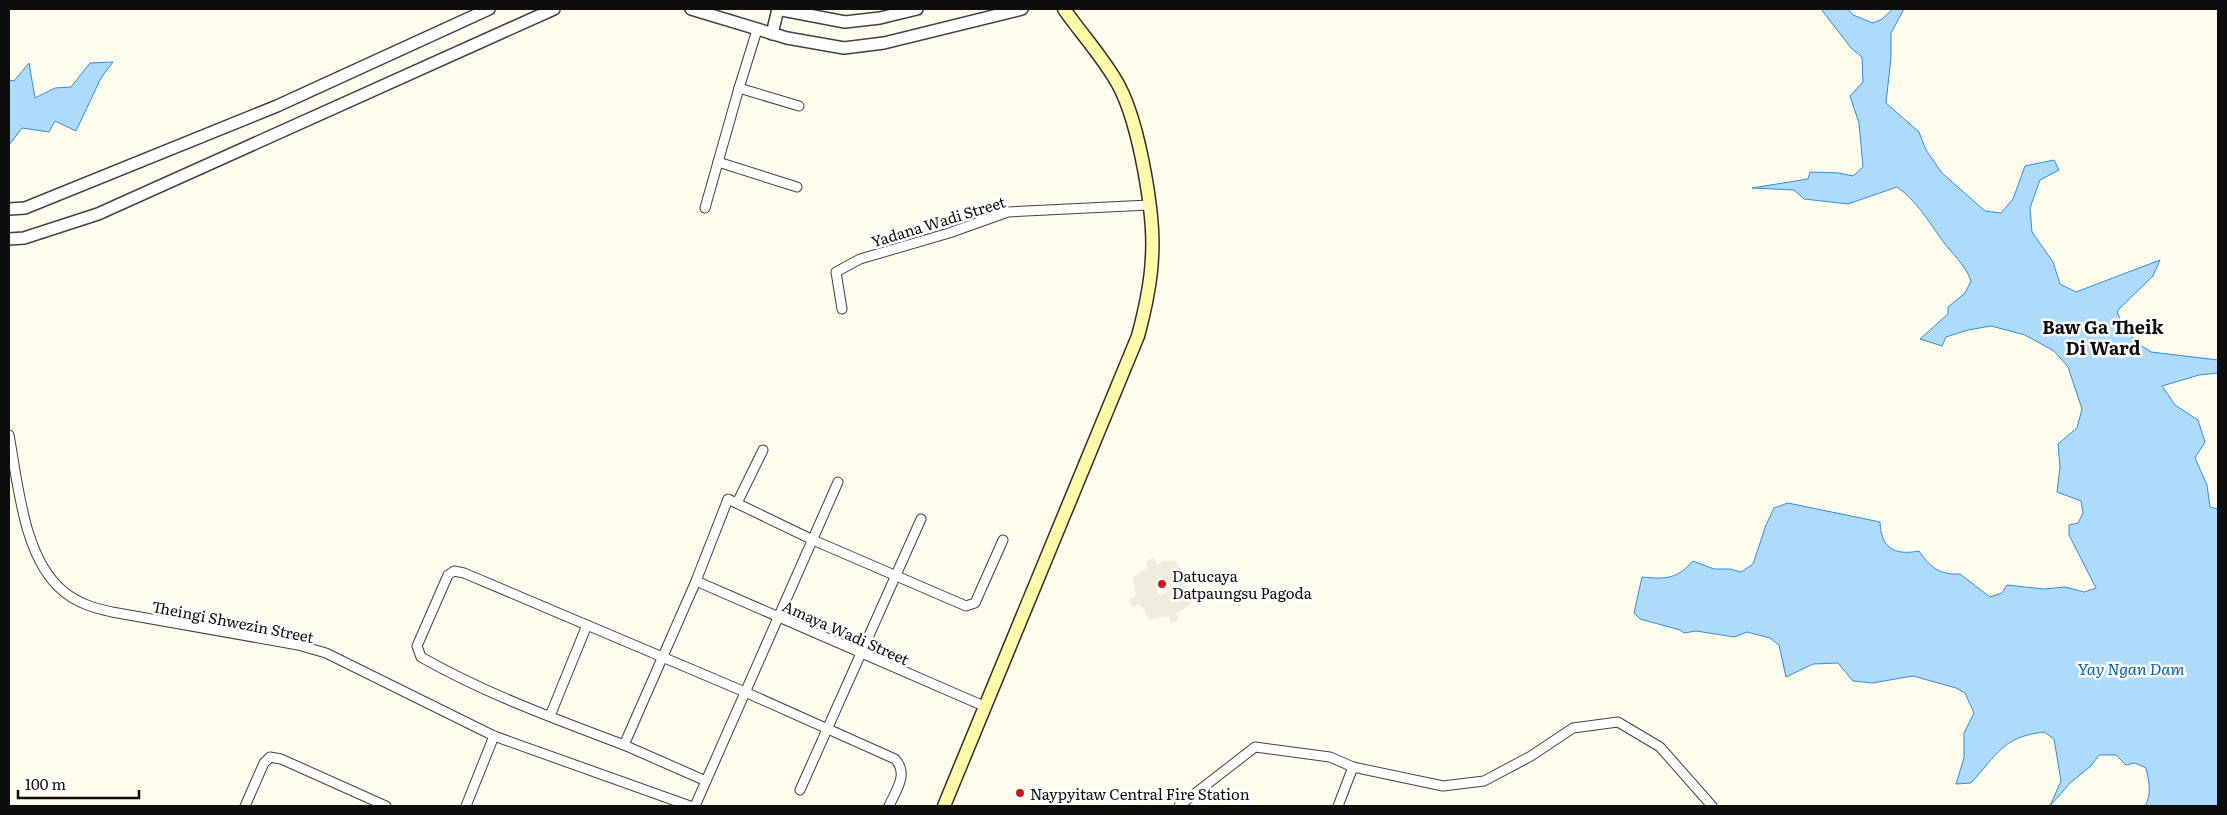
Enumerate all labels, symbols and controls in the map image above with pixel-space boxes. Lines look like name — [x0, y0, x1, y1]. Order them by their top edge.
street label: Yadana Wadi Street — [868, 190, 1008, 252]
district label: Baw Ga Theik Di Ward — [2042, 313, 2165, 361]
place label: Datucaya Datpaungsu Pagoda — [1172, 564, 1313, 604]
marker: Datucaya Datpaungsu Pagoda — [1156, 578, 1168, 590]
street label: Theingi Shwezin Street — [150, 594, 316, 648]
street label: Amaya Wadi Street — [779, 594, 913, 670]
water label: Yay Ngan Dam — [2078, 656, 2184, 680]
scale bar — [18, 768, 139, 800]
text: 100 m — [25, 772, 66, 795]
place label: Naypyitaw Central Fire Station — [1030, 782, 1250, 805]
marker: Naypyitaw Central Fire Station — [1014, 787, 1026, 799]

